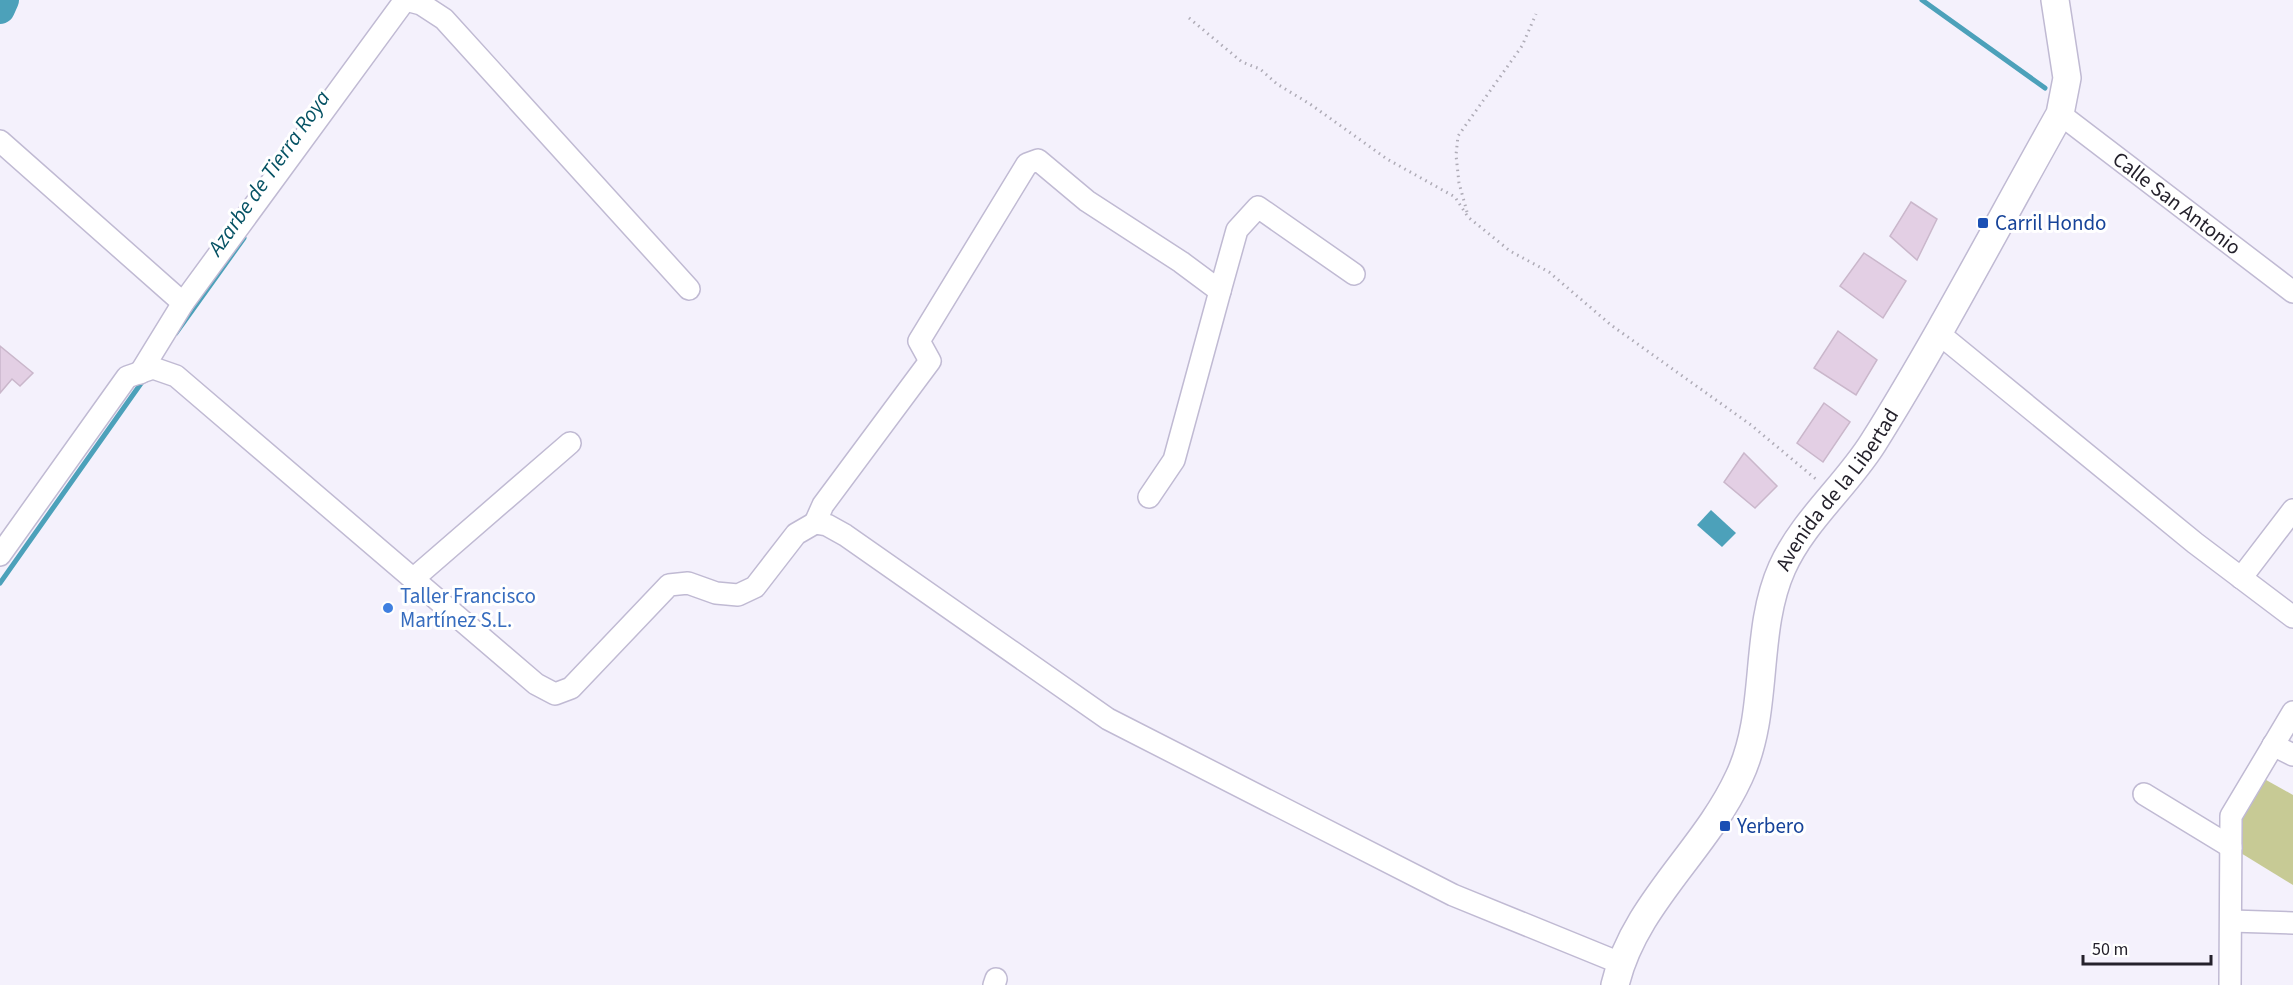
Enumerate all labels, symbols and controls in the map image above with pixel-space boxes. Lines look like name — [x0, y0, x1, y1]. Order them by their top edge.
water label: Azarbe de Tierra Roya — [199, 84, 338, 264]
street label: Calle San Antonio — [2106, 144, 2247, 262]
place label: Carril Hondo — [1995, 208, 2106, 238]
marker: Carril Hondo — [1976, 216, 1990, 230]
street label: Avenida de la Libertad — [1768, 403, 1906, 576]
place label: Taller Francisco Martínez S.L. — [400, 581, 536, 635]
marker: Taller Francisco Martínez S.L. — [381, 601, 395, 615]
place label: Yerbero — [1736, 811, 1804, 841]
marker: Yerbero — [1718, 819, 1732, 833]
scale bar — [2083, 928, 2210, 966]
text: 50 m — [2092, 937, 2128, 962]

